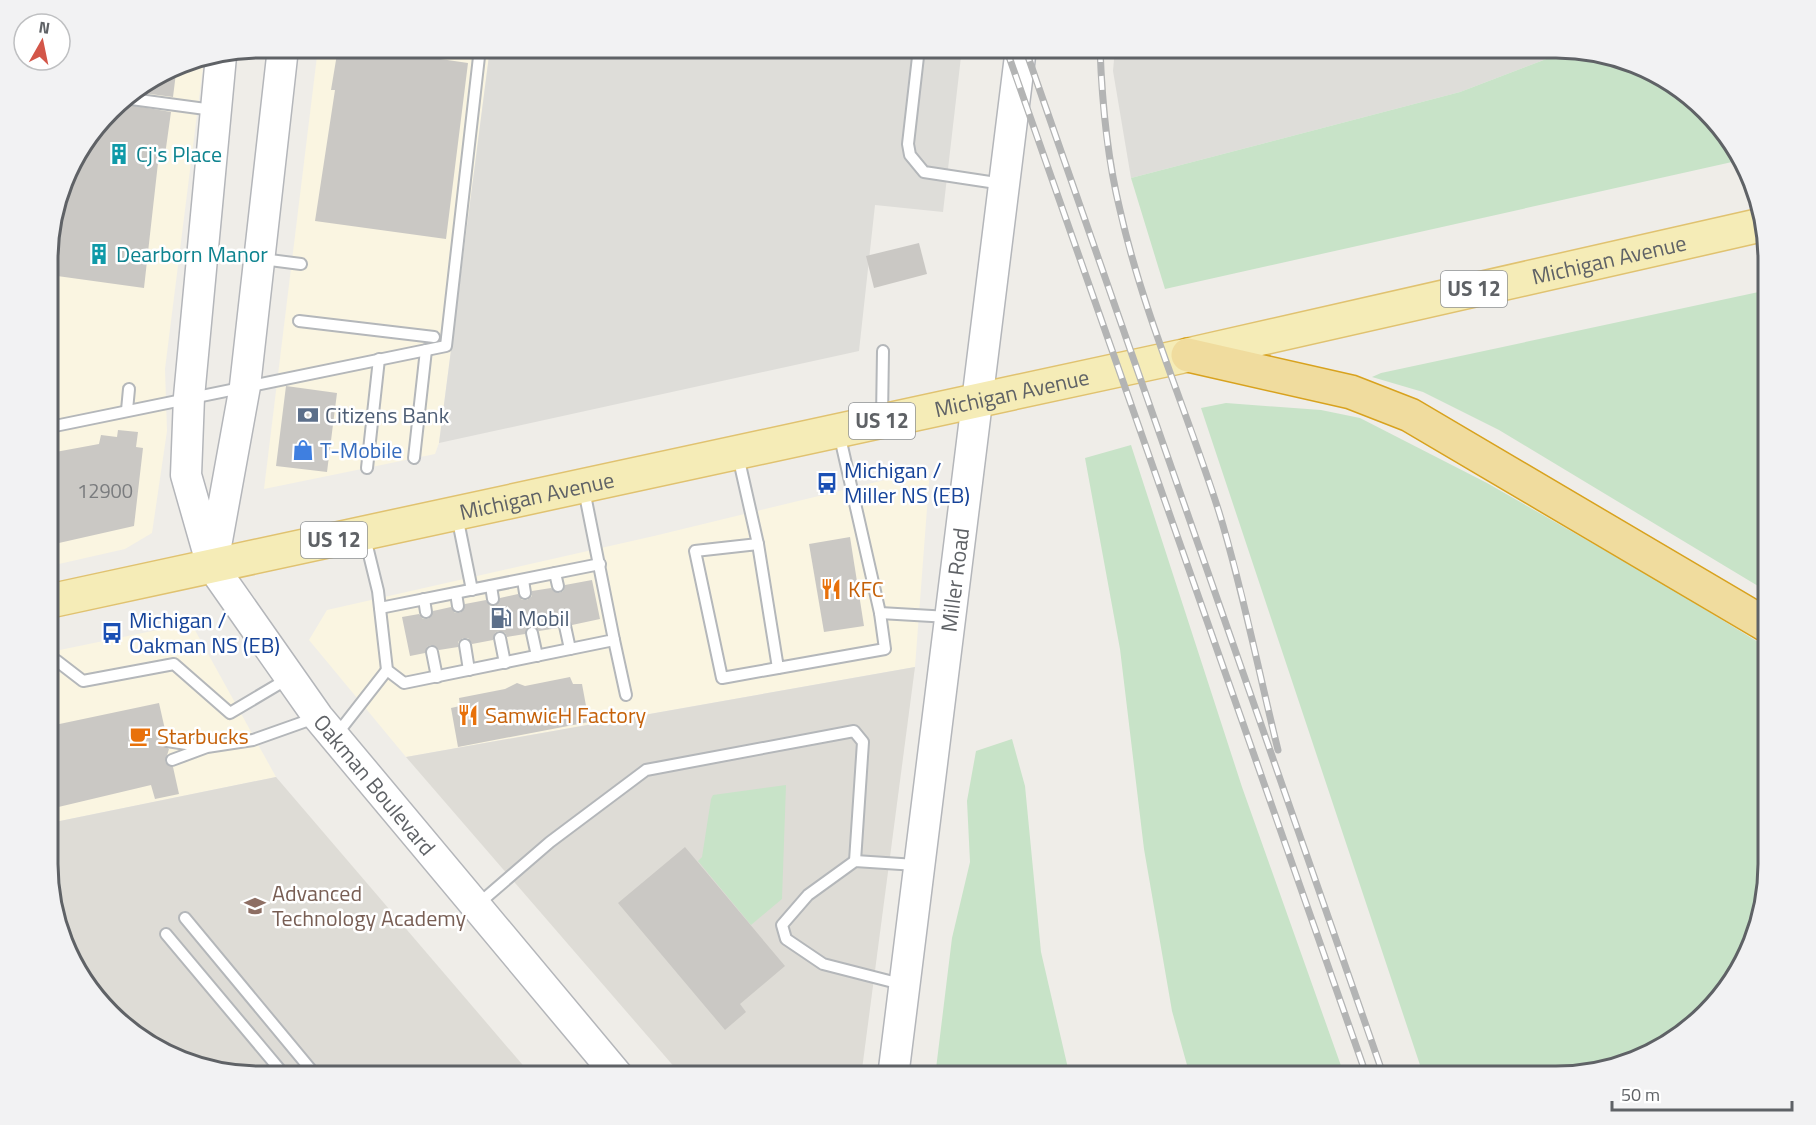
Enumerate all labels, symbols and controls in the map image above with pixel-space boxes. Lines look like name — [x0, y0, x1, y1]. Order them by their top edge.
north arrow — [12, 12, 72, 72]
text: N — [37, 14, 52, 40]
place label: Cj's Place — [136, 137, 222, 171]
building icon: Cj's Place — [107, 142, 131, 166]
street label: Michigan Avenue — [1528, 225, 1690, 293]
place label: Dearborn Manor — [116, 237, 268, 271]
building icon: Dearborn Manor — [87, 242, 111, 266]
road number: US 12 — [1441, 271, 1507, 307]
street label: Michigan Avenue — [931, 360, 1092, 426]
place label: Citizens Bank — [325, 398, 450, 432]
bank icon: Citizens Bank — [296, 403, 320, 427]
road number: US 12 — [849, 403, 915, 439]
place label: T-Mobile — [320, 433, 402, 467]
shop icon: T-Mobile — [291, 438, 315, 462]
place label: Michigan / Miller NS (EB) — [844, 453, 970, 512]
street label: Michigan Avenue — [456, 463, 617, 529]
bus stop icon: Michigan / Miller NS (EB) — [815, 471, 839, 495]
house number: 12900 — [77, 475, 133, 506]
road number: US 12 — [301, 522, 367, 558]
street label: Miller Road — [932, 526, 978, 634]
place label: KFC — [848, 572, 884, 606]
restaurant icon: KFC — [819, 577, 843, 601]
place label: Mobil — [518, 601, 569, 635]
place label: Michigan / Oakman NS (EB) — [129, 603, 280, 662]
fuel station icon: Mobil — [489, 606, 513, 630]
bus stop icon: Michigan / Oakman NS (EB) — [100, 621, 124, 645]
place label: SamwicH Factory — [485, 698, 647, 732]
restaurant icon: SamwicH Factory — [456, 703, 480, 727]
street label: Oakman Boulevard — [305, 707, 444, 863]
place label: Starbucks — [157, 719, 249, 753]
cafe icon: Starbucks — [128, 724, 152, 748]
place label: Advanced Technology Academy — [272, 876, 467, 935]
school or university icon: Advanced Technology Academy — [243, 894, 267, 918]
scale bar — [1612, 1074, 1792, 1112]
text: 50 m — [1621, 1081, 1660, 1108]

